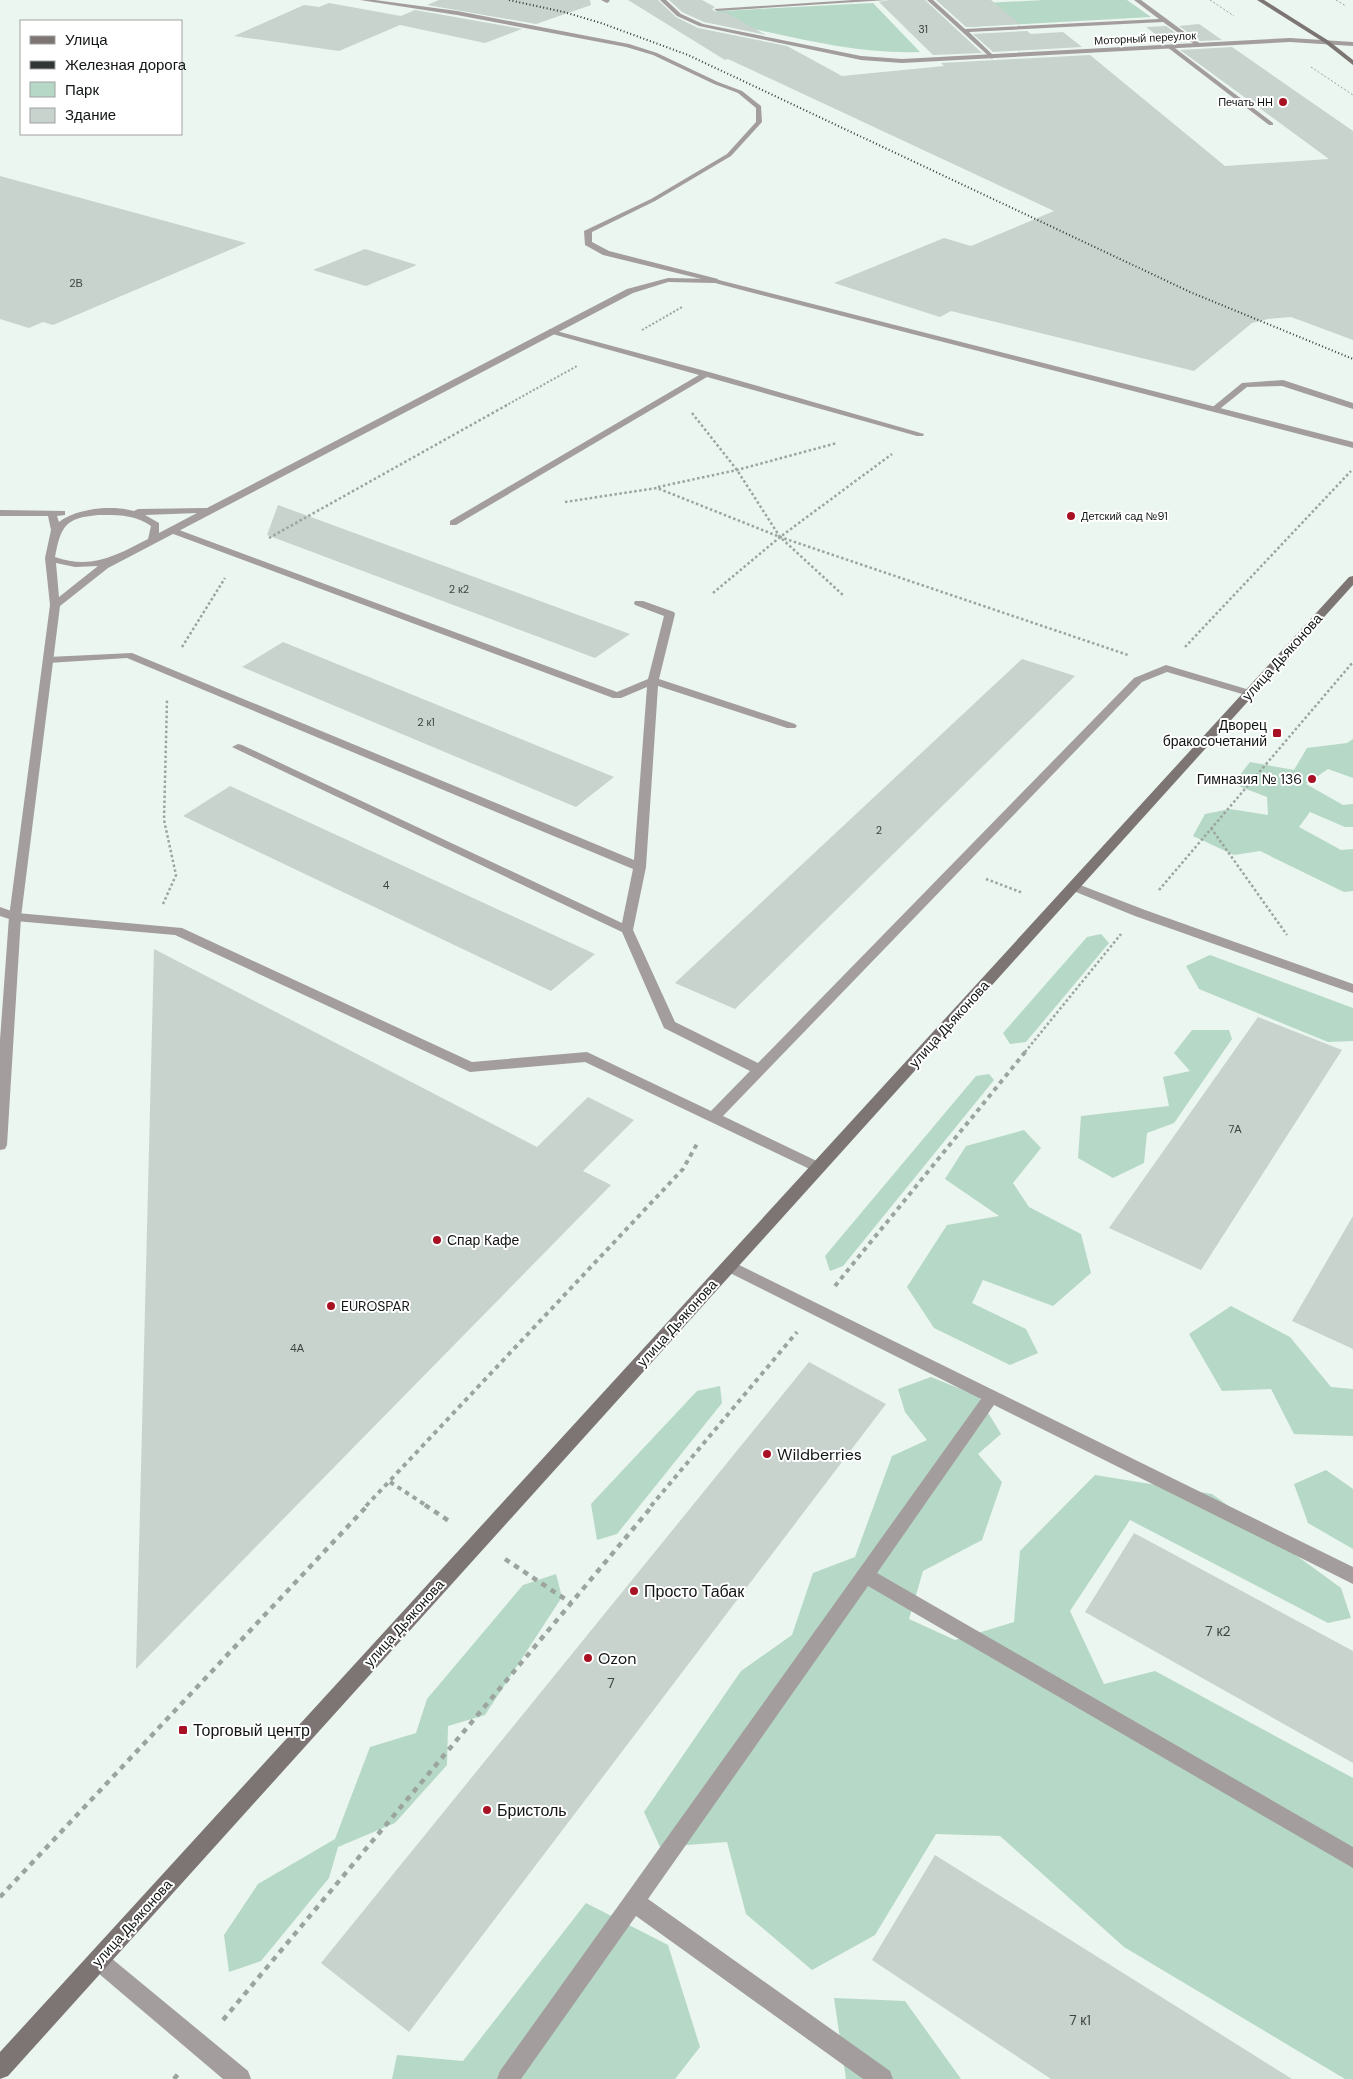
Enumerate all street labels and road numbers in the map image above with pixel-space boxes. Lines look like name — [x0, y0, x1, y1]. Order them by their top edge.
street label: Моторный переулок — [1094, 28, 1197, 48]
street label: улица Дьяконова — [1238, 609, 1326, 704]
street label: улица Дьяконова — [905, 976, 993, 1071]
street label: улица Дьяконова — [633, 1275, 721, 1370]
street label: улица Дьяконова — [360, 1575, 448, 1670]
street label: улица Дьяконова — [88, 1875, 176, 1970]

